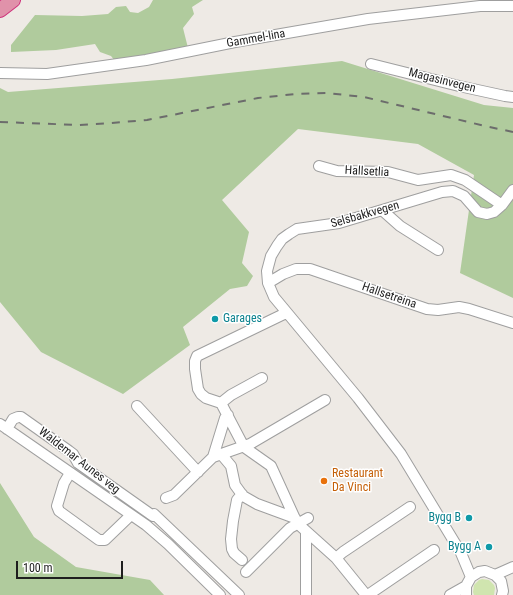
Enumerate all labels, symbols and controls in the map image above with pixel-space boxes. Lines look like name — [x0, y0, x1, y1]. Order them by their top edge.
street label: Gammel-lina — [226, 27, 286, 51]
street label: Magasinvegen — [407, 66, 477, 96]
street label: Hallsetlia — [344, 164, 390, 180]
street label: Selsbakkvegen — [329, 198, 401, 232]
street label: Hallsetreina — [360, 280, 418, 312]
place label: Garages — [223, 312, 262, 326]
marker: Garages — [210, 314, 220, 324]
street label: Waldemar Aunes veg — [36, 425, 122, 497]
place label: Restaurant Da Vinci — [332, 467, 383, 495]
marker: Restaurant Da Vinci — [319, 476, 329, 486]
place label: Bygg B — [428, 511, 461, 525]
marker: Bygg B — [464, 513, 474, 523]
place label: Bygg A — [448, 540, 481, 554]
marker: Bygg A — [484, 542, 494, 552]
scale bar — [18, 553, 125, 579]
text: 100 m — [23, 561, 53, 575]

